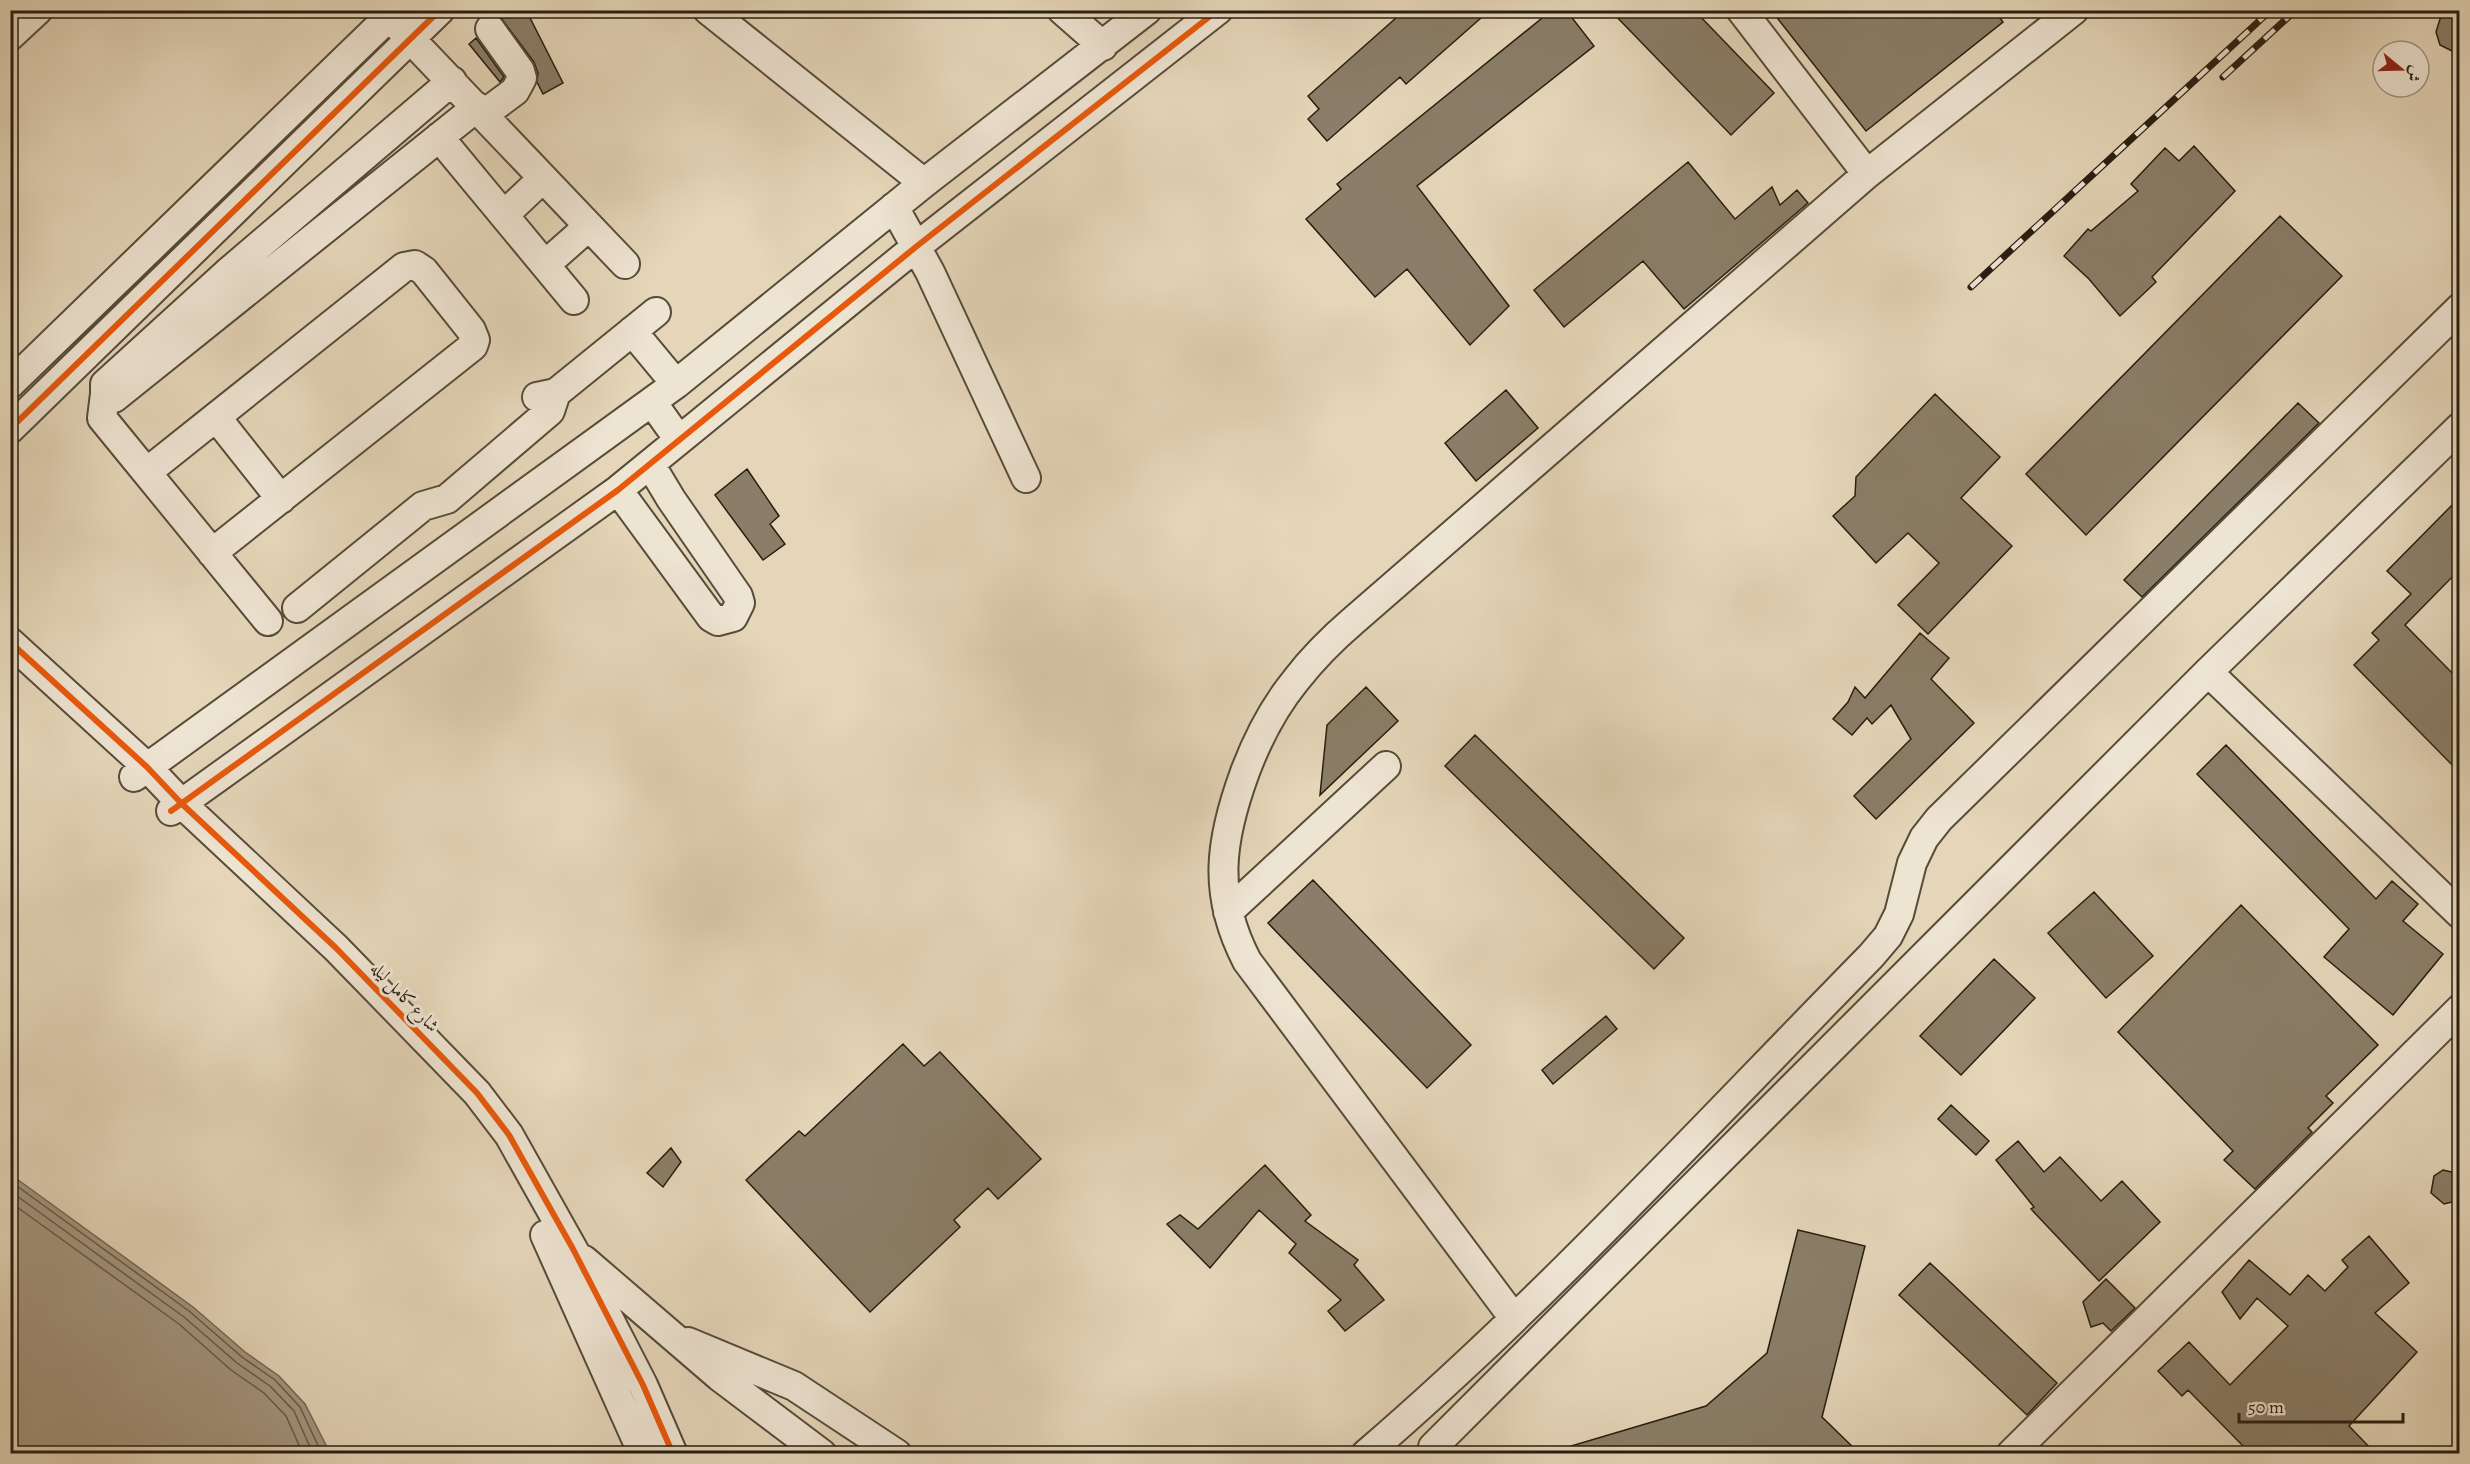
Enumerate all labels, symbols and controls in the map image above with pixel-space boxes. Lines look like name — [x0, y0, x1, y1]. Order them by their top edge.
north arrow — [2371, 39, 2431, 99]
text: ش — [2401, 62, 2427, 85]
street label: شارع كامل ليله — [363, 957, 445, 1039]
scale bar — [2239, 1386, 2402, 1424]
text: 50 m — [2248, 1395, 2284, 1419]

